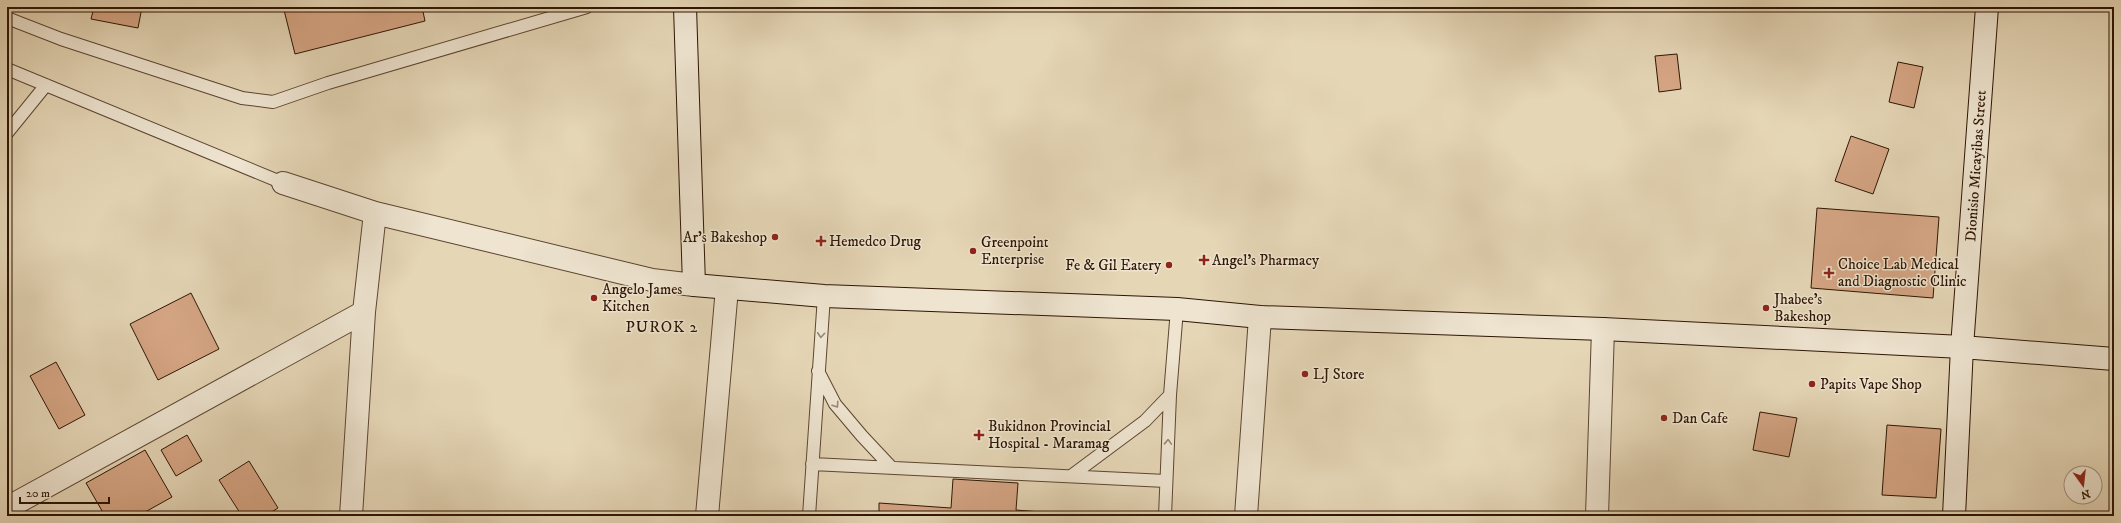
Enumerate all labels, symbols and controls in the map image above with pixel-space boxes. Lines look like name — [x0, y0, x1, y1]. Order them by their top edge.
street label: Dionisio Micayibas Street — [1961, 89, 1991, 242]
place label: Ar's Bakeshop — [683, 228, 767, 247]
marker: Ar's Bakeshop — [770, 232, 780, 242]
place label: Hemedco Drug — [829, 232, 921, 251]
place label: Greenpoint Enterprise — [981, 233, 1049, 269]
marker: Hemedco Drug — [816, 236, 826, 246]
marker: Greenpoint Enterprise — [968, 246, 978, 256]
place label: Angel's Pharmacy — [1212, 251, 1320, 270]
marker: Angel's Pharmacy — [1199, 255, 1209, 265]
place label: Choice Lab Medical and Diagnostic Clinic — [1838, 255, 1967, 291]
place label: Fe & Gil Eatery — [1065, 256, 1162, 275]
marker: Fe & Gil Eatery — [1164, 260, 1174, 270]
marker: Choice Lab Medical and Diagnostic Clinic — [1823, 267, 1835, 279]
place label: Angelo James Kitchen — [602, 280, 682, 316]
place label: Jhabee's Bakeshop — [1772, 290, 1831, 326]
marker: Angelo James Kitchen — [589, 293, 599, 303]
marker: Jhabee's Bakeshop — [1761, 303, 1771, 313]
district label: PUROK 2 — [626, 317, 698, 337]
one-way arrow — [817, 332, 826, 338]
place label: LJ Store — [1313, 365, 1364, 384]
marker: LJ Store — [1300, 369, 1310, 379]
place label: Papits Vape Shop — [1820, 375, 1922, 394]
marker: Papits Vape Shop — [1807, 379, 1817, 389]
one-way arrow — [831, 400, 838, 407]
place label: Dan Cafe — [1672, 409, 1728, 428]
marker: Dan Cafe — [1659, 413, 1669, 423]
place label: Bukidnon Provincial Hospital - Maramag — [988, 417, 1111, 453]
marker: Bukidnon Provincial Hospital - Maramag — [973, 429, 985, 441]
one-way arrow — [1164, 439, 1172, 445]
north arrow — [2063, 465, 2103, 505]
scale bar — [20, 479, 109, 505]
text: 20 m — [26, 486, 50, 501]
text: N — [2079, 486, 2092, 502]

